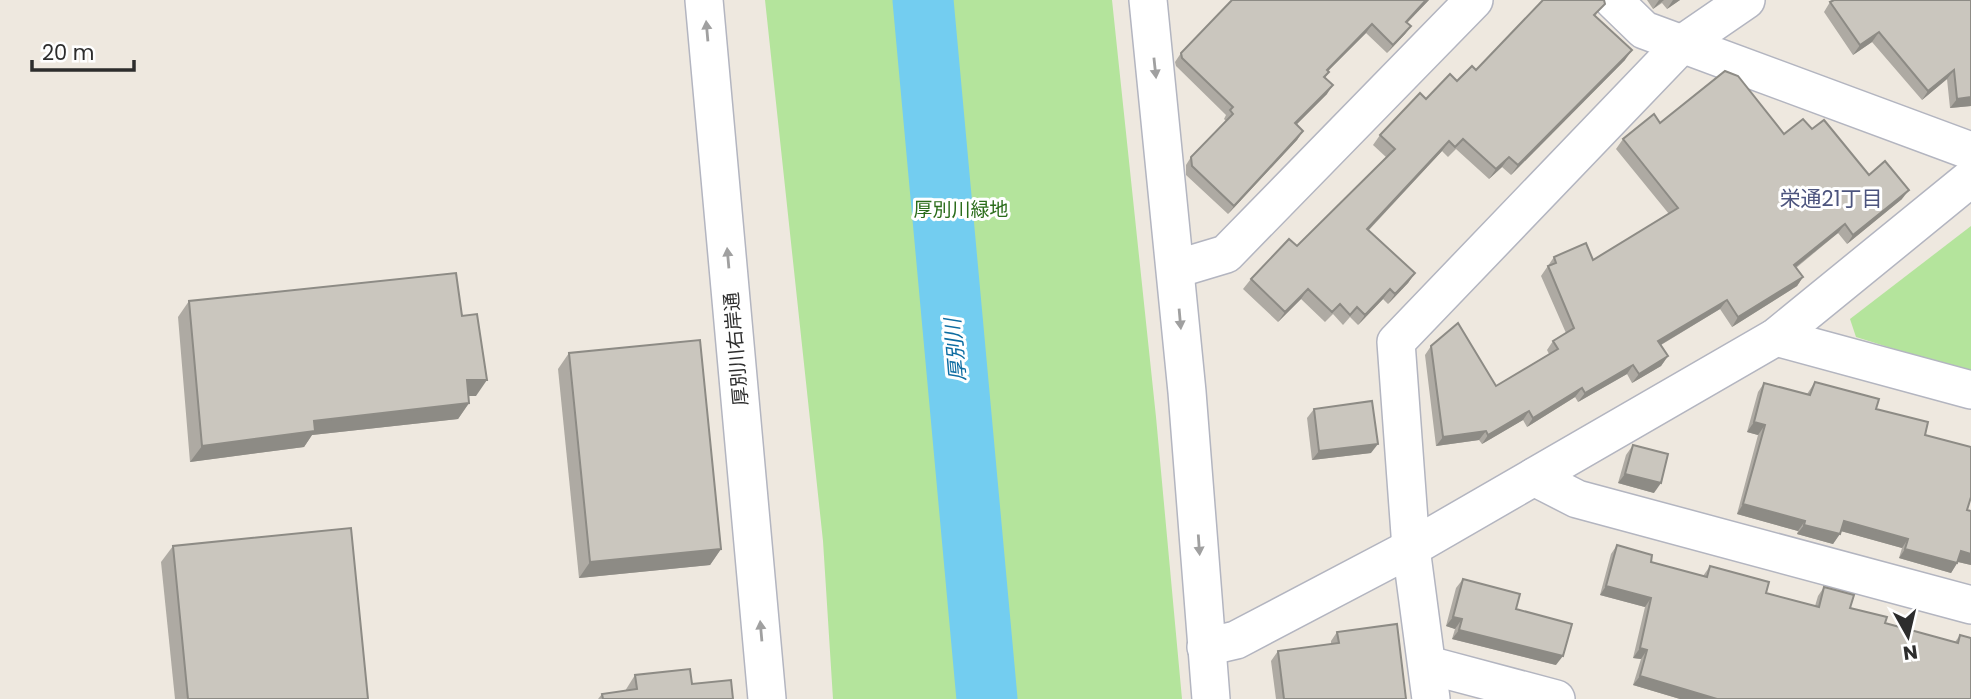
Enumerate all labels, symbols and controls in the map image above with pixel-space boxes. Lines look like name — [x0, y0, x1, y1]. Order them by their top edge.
one-way arrow — [701, 20, 712, 42]
scale bar — [32, 28, 133, 72]
text: 20 m — [42, 38, 95, 67]
one-way arrow — [1150, 57, 1161, 79]
district label: 栄通21丁目 — [1780, 184, 1882, 213]
park label: 厚別川緑地 — [913, 196, 1009, 223]
one-way arrow — [722, 247, 733, 269]
street label: 厚別川右岸通 — [718, 291, 754, 407]
one-way arrow — [1175, 308, 1186, 330]
water label: 厚別川 — [938, 315, 972, 383]
one-way arrow — [1194, 535, 1205, 557]
north arrow — [1873, 601, 1943, 671]
one-way arrow — [755, 620, 766, 642]
text: N — [1901, 638, 1919, 667]

